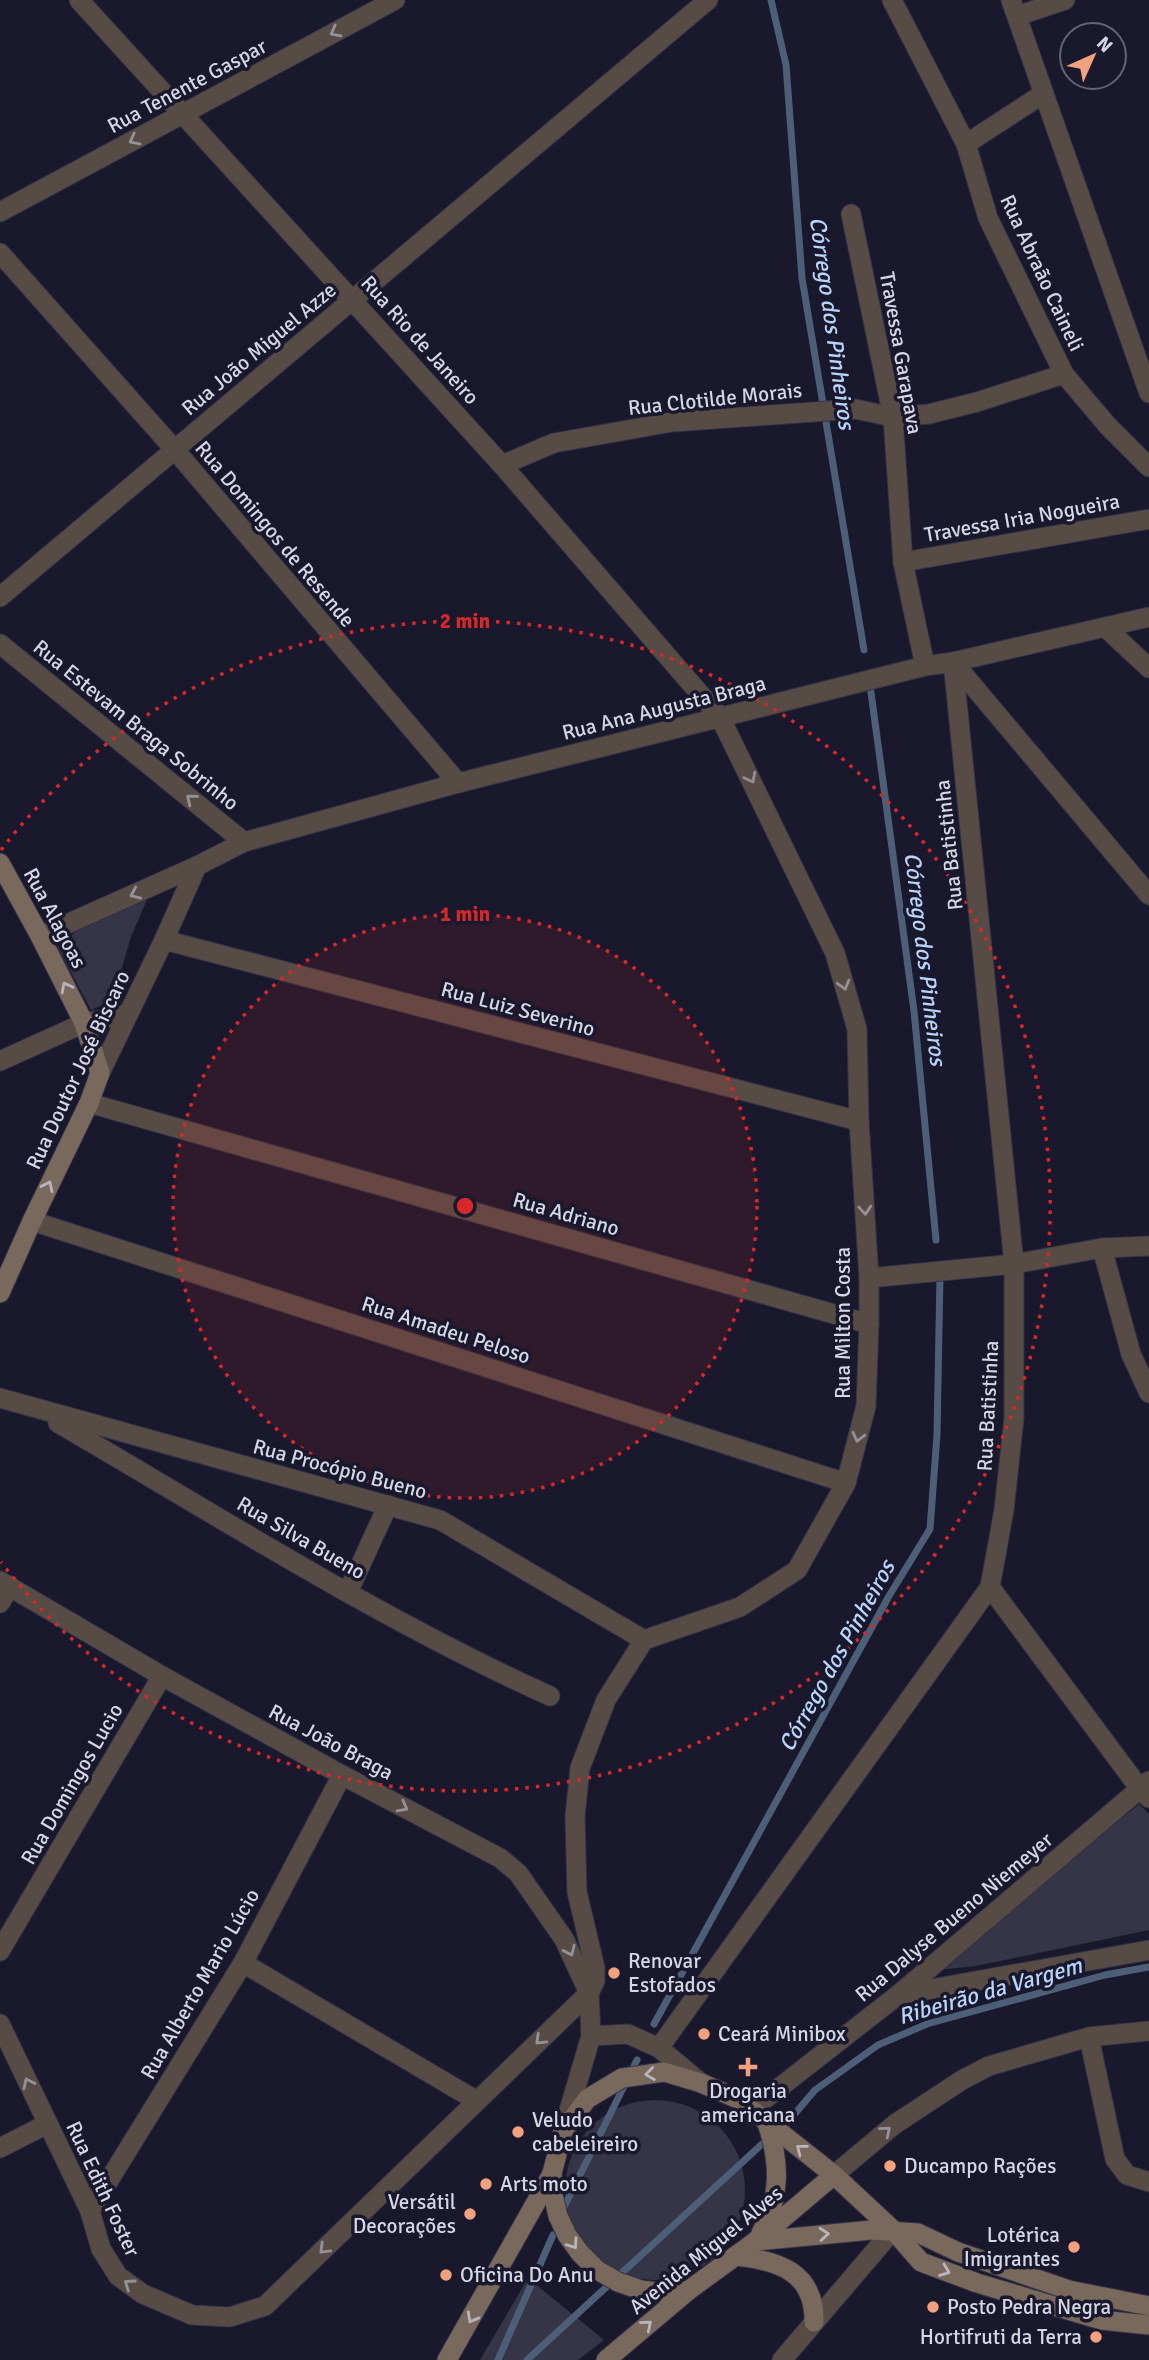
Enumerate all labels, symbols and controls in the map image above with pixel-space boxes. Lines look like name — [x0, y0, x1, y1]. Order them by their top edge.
north arrow — [1058, 21, 1128, 91]
one-way arrow — [329, 24, 342, 37]
text: N — [1091, 32, 1117, 58]
street label: Rua Tenente Gaspar — [103, 33, 271, 139]
one-way arrow — [129, 131, 141, 145]
street label: Rua Abraão Caineli — [994, 191, 1090, 355]
water label: Córrego dos Pinheiros — [803, 215, 862, 433]
street label: Rua Rio de Janeiro — [355, 270, 485, 410]
street label: Travessa Garapava — [874, 270, 928, 436]
street label: Rua João Miguel Azze — [176, 277, 342, 421]
street label: Rua Clotilde Morais — [627, 377, 803, 421]
street label: Rua Domingos de Resende — [189, 436, 361, 632]
street label: Travessa Iria Nogueira — [922, 488, 1122, 548]
text: 2 min — [440, 608, 490, 634]
street label: Rua Estevam Braga Sobrinho — [28, 634, 244, 816]
street label: Rua Ana Augusta Braga — [559, 670, 769, 746]
one-way arrow — [742, 771, 756, 783]
street label: Rua Batistinha — [929, 778, 969, 912]
one-way arrow — [187, 795, 200, 807]
water label: Córrego dos Pinheiros — [898, 851, 953, 1069]
street label: Rua Alagoas — [18, 863, 92, 973]
one-way arrow — [129, 886, 142, 900]
text: 1 min — [440, 901, 490, 927]
street label: Rua Doutor José Biscaro — [20, 966, 136, 1174]
street label: Rua Luiz Severino — [438, 976, 598, 1042]
one-way arrow — [836, 978, 851, 990]
one-way arrow — [61, 982, 75, 994]
one-way arrow — [40, 1181, 54, 1193]
street label: Rua Adriano — [510, 1186, 622, 1242]
centre of rings — [453, 1194, 477, 1218]
one-way arrow — [857, 1205, 872, 1216]
street label: Rua Milton Costa — [830, 1247, 856, 1399]
street label: Rua Amadeu Peloso — [358, 1291, 534, 1369]
street label: Rua Batistinha — [972, 1340, 1004, 1472]
one-way arrow — [852, 1430, 866, 1442]
street label: Rua Procópio Bueno — [250, 1433, 430, 1505]
street label: Rua Silva Bueno — [232, 1491, 370, 1585]
water label: Córrego dos Pinheiros — [772, 1554, 903, 1757]
street label: Rua João Braga — [264, 1698, 398, 1786]
street label: Rua Domingos Lucio — [15, 1699, 129, 1869]
one-way arrow — [396, 1798, 408, 1812]
street label: Rua Dalyse Bueno Niemeyer — [850, 1827, 1058, 2007]
street label: Rua Alberto Mario Lúcio — [135, 1884, 265, 2084]
one-way arrow — [562, 1944, 576, 1956]
place label: Renovar Estofados — [628, 1948, 716, 1998]
water label: Ribeirão da Vargem — [895, 1951, 1086, 2031]
marker: Renovar Estofados — [606, 1965, 622, 1981]
place label: Ceará Minibox — [718, 2021, 846, 2047]
marker: Ceará Minibox — [696, 2026, 712, 2042]
one-way arrow — [535, 2032, 548, 2045]
marker: Drogaria americana — [740, 2059, 756, 2075]
one-way arrow — [644, 2066, 656, 2081]
one-way arrow — [22, 2078, 36, 2090]
place label: Drogaria americana — [701, 2078, 795, 2128]
place label: Veludo cabeleireiro — [532, 2107, 638, 2157]
street label: Rua Edith Foster — [60, 2117, 146, 2261]
marker: Veludo cabeleireiro — [510, 2124, 526, 2140]
one-way arrow — [878, 2127, 891, 2139]
one-way arrow — [796, 2145, 808, 2158]
place label: Ducampo Rações — [904, 2153, 1056, 2179]
marker: Ducampo Rações — [882, 2158, 898, 2174]
place label: Arts moto — [500, 2171, 588, 2197]
marker: Arts moto — [478, 2176, 494, 2192]
street label: Avenida Miguel Alves — [624, 2180, 788, 2320]
place label: Versátil Decorações — [353, 2189, 456, 2239]
marker: Versátil Decorações — [462, 2206, 478, 2222]
place label: Lotérica Imigrantes — [964, 2222, 1060, 2272]
one-way arrow — [819, 2227, 830, 2242]
one-way arrow — [565, 2236, 578, 2249]
marker: Lotérica Imigrantes — [1066, 2239, 1082, 2255]
one-way arrow — [319, 2241, 332, 2254]
place label: Oficina Do Anu — [460, 2262, 594, 2288]
one-way arrow — [939, 2263, 951, 2277]
marker: Oficina Do Anu — [438, 2267, 454, 2283]
one-way arrow — [124, 2280, 137, 2292]
place label: Posto Pedra Negra — [947, 2294, 1111, 2320]
marker: Posto Pedra Negra — [925, 2299, 941, 2315]
one-way arrow — [467, 2311, 480, 2323]
one-way arrow — [639, 2321, 652, 2333]
place label: Hortifruti da Terra — [920, 2324, 1082, 2350]
marker: Hortifruti da Terra — [1088, 2329, 1104, 2345]

